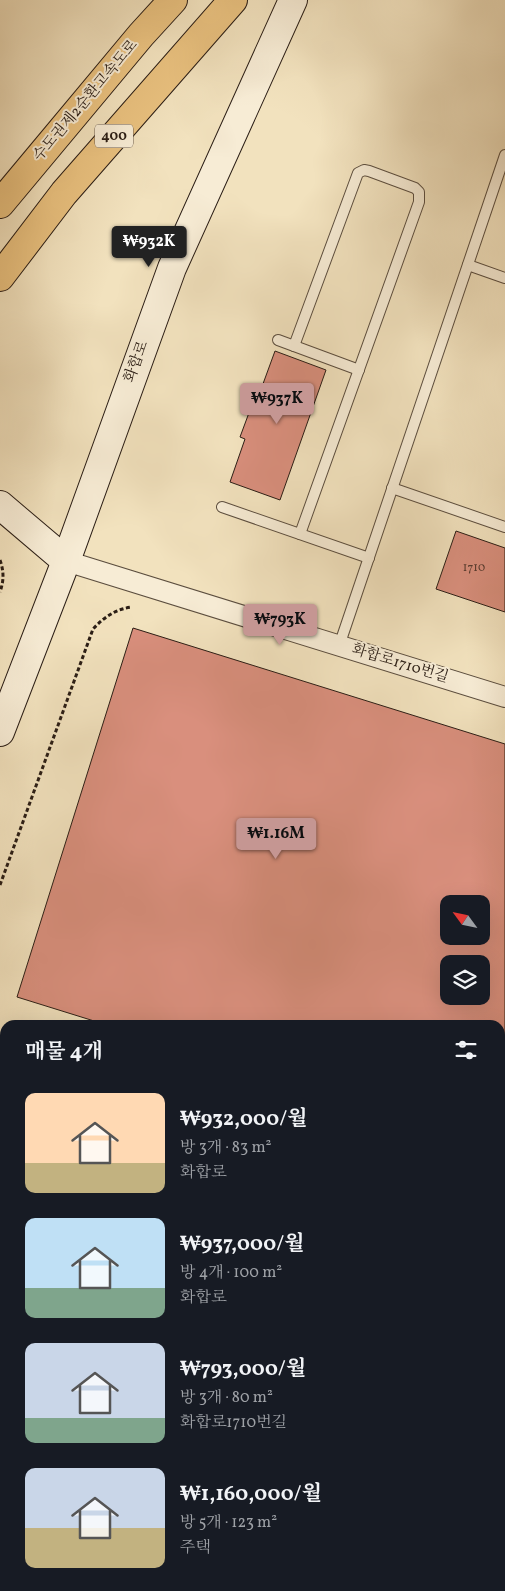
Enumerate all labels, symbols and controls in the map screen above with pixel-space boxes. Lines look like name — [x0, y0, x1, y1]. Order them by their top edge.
street label: 수도권제2순환고속도로 — [29, 35, 144, 166]
road number: 400 — [95, 124, 133, 148]
pin: ₩932K — [114, 226, 184, 268]
text: ₩932K — [123, 231, 175, 253]
street label: 화합로 — [120, 338, 154, 386]
pin: ₩937K — [242, 382, 312, 425]
text: ₩937K — [251, 388, 303, 410]
house number: 1710 — [463, 560, 485, 576]
pin: ₩793K — [245, 604, 315, 646]
text: ₩793K — [254, 609, 306, 631]
street label: 화합로1710번길 — [349, 639, 451, 689]
pin: ₩1.16M — [235, 818, 317, 860]
text: ₩1.16M — [247, 823, 305, 845]
north arrow — [440, 895, 490, 945]
map controls — [440, 895, 490, 1005]
button: layers — [440, 955, 490, 1005]
icon: filters — [452, 1036, 480, 1064]
text: 매물 4개 — [25, 1038, 103, 1067]
text: ₩932,000/월 — [180, 1105, 308, 1134]
icon: home — [65, 1113, 125, 1173]
text: 방 3개 · 83 m² — [180, 1137, 271, 1159]
text: 화합로 — [180, 1162, 226, 1184]
text: ₩937,000/월 — [180, 1230, 305, 1259]
icon: home — [65, 1238, 125, 1298]
text: 방 4개 · 100 m² — [180, 1262, 282, 1284]
text: 화합로 — [180, 1287, 226, 1309]
text: ₩793,000/월 — [180, 1355, 306, 1384]
icon: home — [65, 1363, 125, 1423]
text: 방 3개 · 80 m² — [180, 1387, 273, 1409]
text: 화합로1710번길 — [180, 1412, 287, 1434]
text: ₩1,160,000/월 — [180, 1480, 322, 1509]
icon: home — [65, 1488, 125, 1548]
text: 방 5개 · 123 m² — [180, 1512, 277, 1534]
text: 주택 — [180, 1537, 211, 1559]

